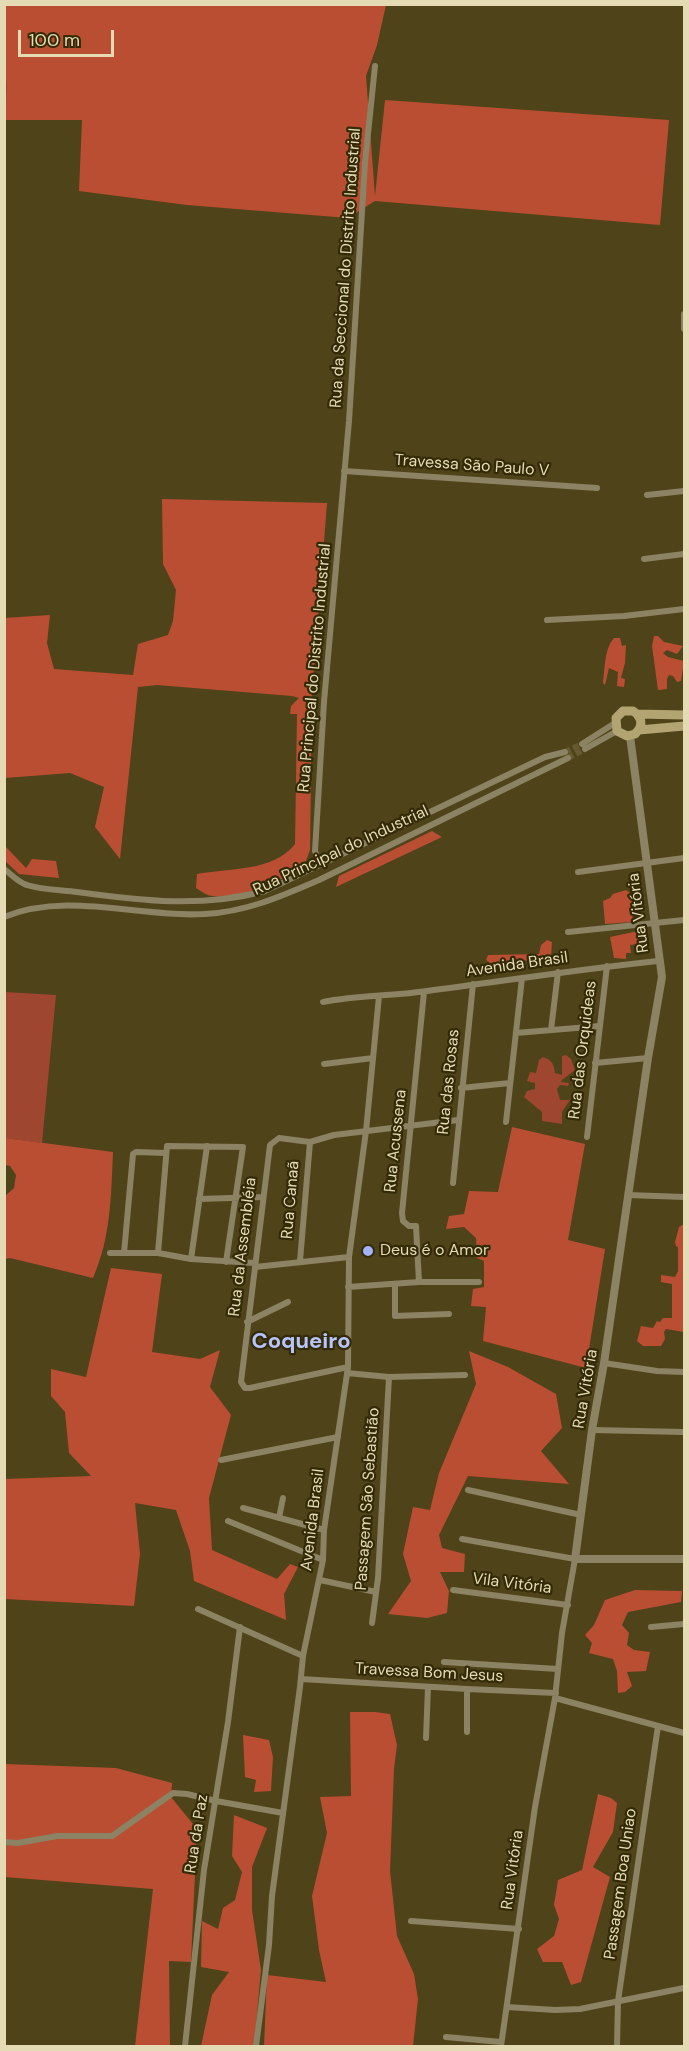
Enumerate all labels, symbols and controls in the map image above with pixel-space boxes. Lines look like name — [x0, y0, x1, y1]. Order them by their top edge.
scale bar — [21, 18, 117, 56]
text: 100 m — [29, 28, 80, 52]
street label: Rua da Seccional do Distrito Industrial — [327, 127, 365, 409]
street label: Travessa São Paulo V — [394, 451, 550, 481]
street label: Rua Principal do Distrito Industrial — [295, 543, 335, 793]
street label: Rua Principal do Industrial — [250, 802, 432, 900]
street label: Rua Vitória — [625, 872, 653, 954]
street label: Avenida Brasil — [465, 948, 569, 982]
street label: Rua das Orquideas — [565, 980, 601, 1120]
street label: Rua das Rosas — [434, 1028, 464, 1136]
street label: Rua Acussena — [381, 1089, 411, 1193]
street label: Rua Canaã — [278, 1160, 304, 1240]
street label: Rua da Assembléia — [225, 1176, 261, 1318]
place label: Deus é o Amor — [380, 1241, 489, 1261]
marker: Deus é o Amor — [361, 1244, 375, 1258]
district label: Coqueiro — [251, 1329, 351, 1355]
street label: Rua Vitória — [570, 1348, 602, 1430]
street label: Passagem São Sebastião — [352, 1407, 384, 1591]
street label: Avenida Brasil — [297, 1468, 329, 1572]
street label: Vila Vitória — [471, 1570, 553, 1598]
street label: Travessa Bom Jesus — [354, 1660, 504, 1686]
street label: Rua da Paz — [181, 1793, 213, 1875]
street label: Passagem Boa Uniao — [601, 1807, 641, 1961]
street label: Rua Vitória — [498, 1829, 528, 1911]

